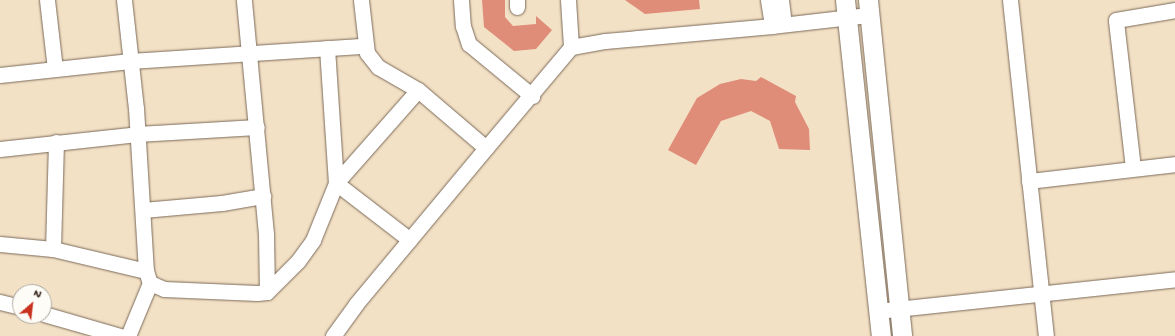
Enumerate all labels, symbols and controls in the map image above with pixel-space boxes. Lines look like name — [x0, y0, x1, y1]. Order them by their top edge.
north arrow — [12, 284, 52, 324]
text: N — [31, 287, 43, 301]

